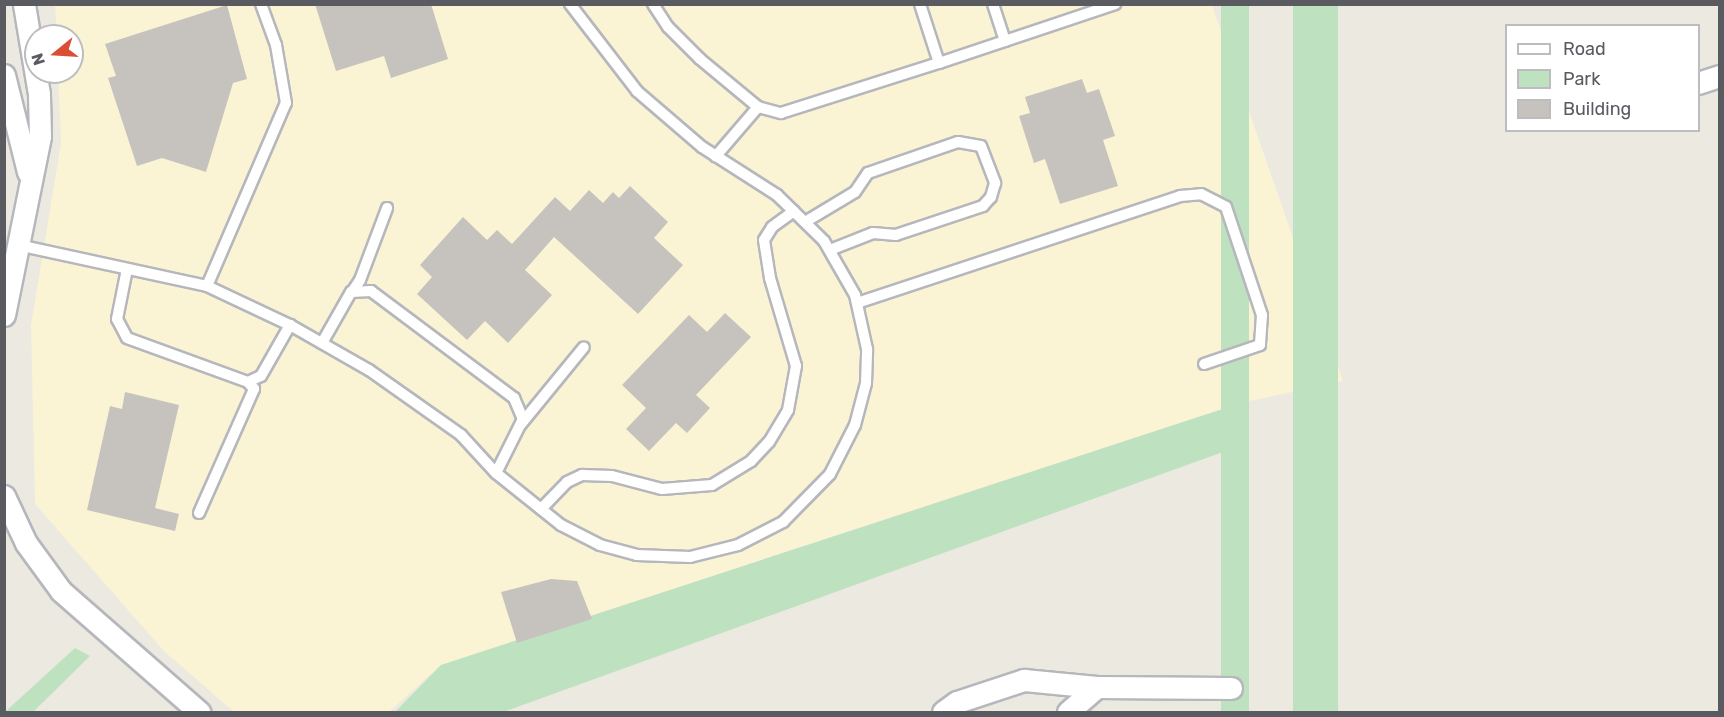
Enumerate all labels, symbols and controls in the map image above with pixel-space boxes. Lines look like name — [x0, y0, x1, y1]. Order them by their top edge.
north arrow — [24, 24, 84, 84]
legend — [1505, 24, 1700, 132]
text: Road — [1563, 38, 1606, 60]
text: N — [27, 51, 49, 68]
text: Park — [1563, 68, 1600, 90]
text: Building — [1563, 98, 1631, 120]

